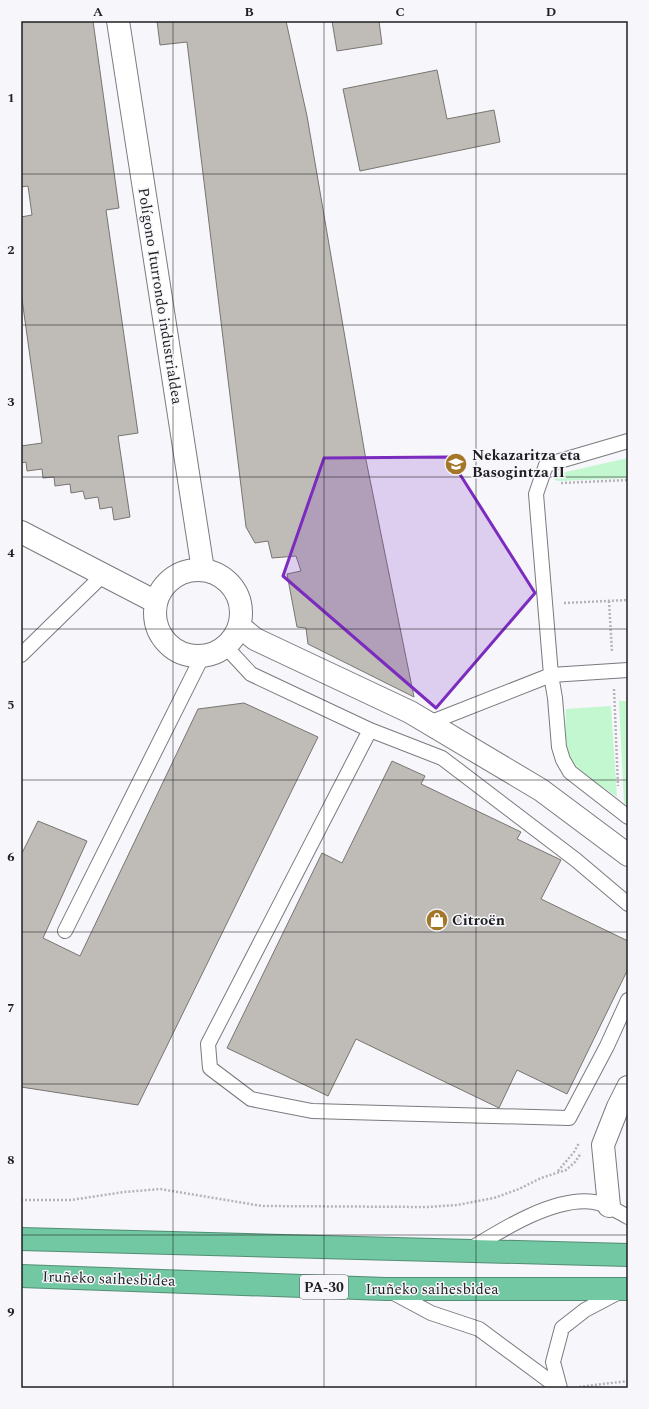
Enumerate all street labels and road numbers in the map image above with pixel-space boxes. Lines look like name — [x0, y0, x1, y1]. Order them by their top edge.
street label: Polígono Iturrondo industrialdea — [132, 186, 189, 407]
street label: Iruñeko saihesbidea — [42, 1265, 177, 1293]
road number: PA-30 — [300, 1275, 348, 1299]
street label: Iruñeko saihesbidea — [365, 1278, 499, 1301]

